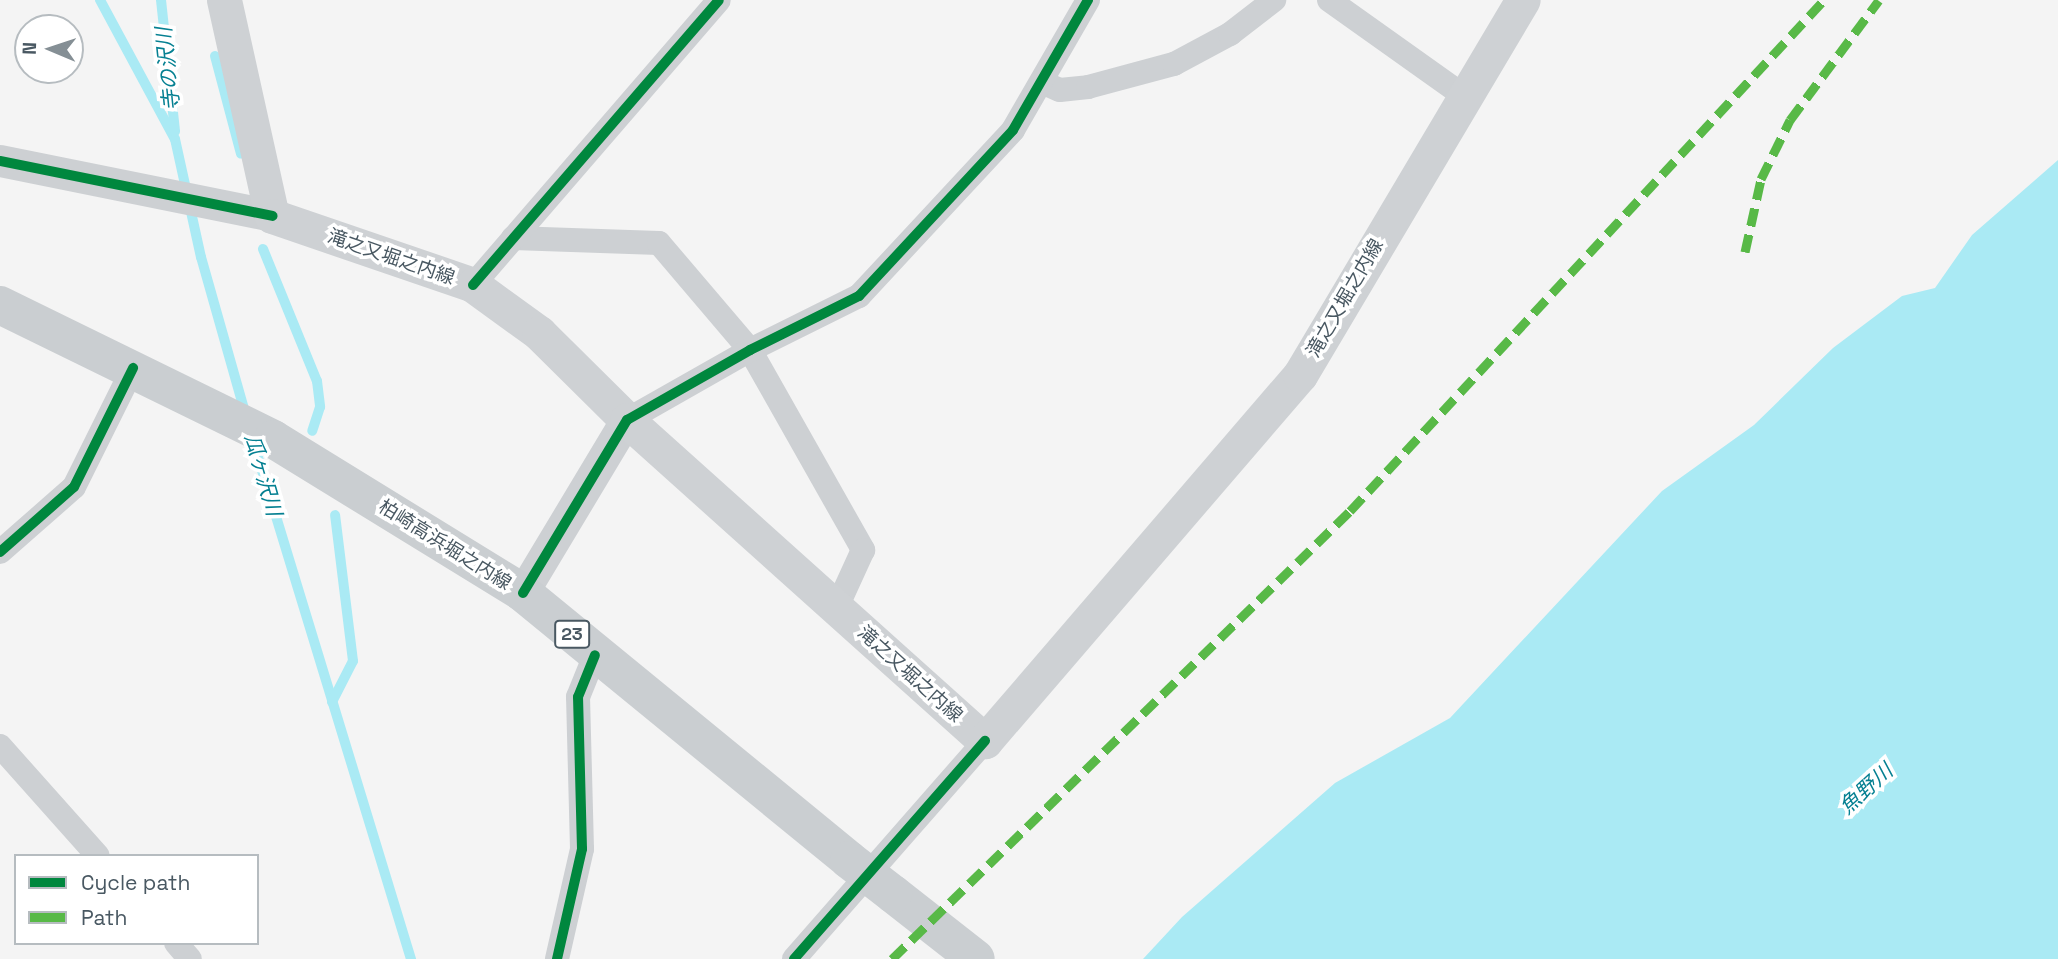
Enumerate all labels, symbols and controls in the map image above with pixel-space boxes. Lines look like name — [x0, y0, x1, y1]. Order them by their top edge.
north arrow — [14, 14, 84, 84]
water label: 寺の沢川 — [151, 26, 185, 112]
text: N — [17, 42, 42, 55]
street label: 滝之又堀之内線 — [324, 225, 458, 289]
street label: 滝之又堀之内線 — [1302, 235, 1388, 361]
water label: 瓜ヶ沢川 — [239, 431, 287, 519]
street label: 柏崎高浜堀之内線 — [375, 495, 515, 595]
road number: 23 — [553, 620, 591, 648]
street label: 滝之又堀之内線 — [853, 621, 967, 727]
water label: 魚野川 — [1834, 759, 1898, 819]
legend — [14, 854, 259, 945]
text: Cycle path — [81, 869, 190, 896]
text: Path — [81, 904, 127, 931]

